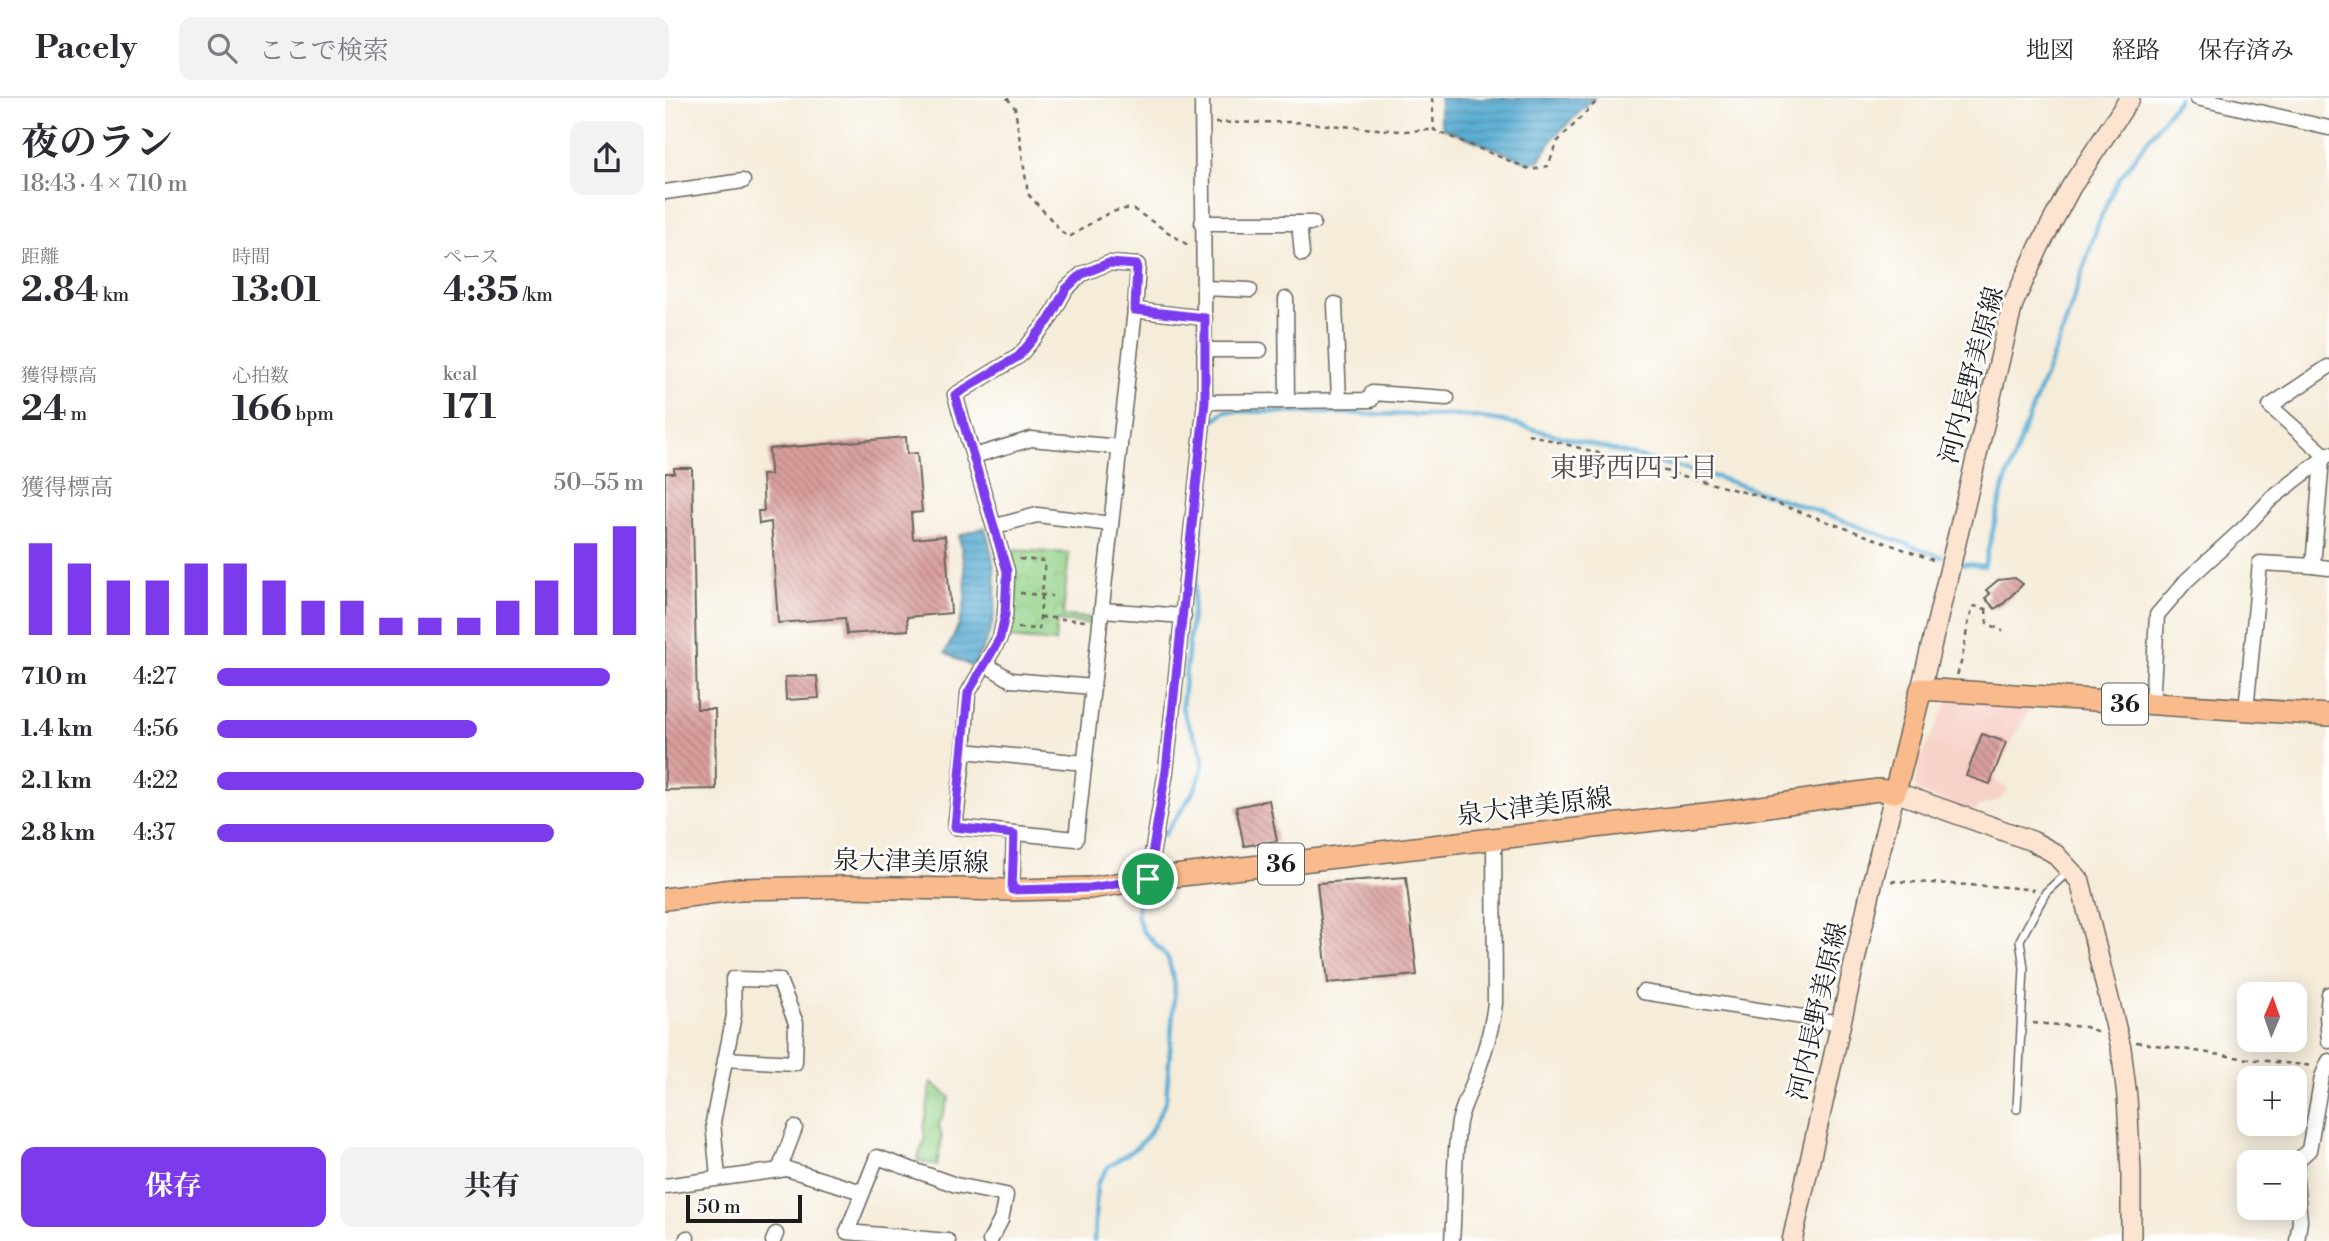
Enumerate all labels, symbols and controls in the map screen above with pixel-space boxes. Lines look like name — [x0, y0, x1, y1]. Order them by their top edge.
search box — [179, 17, 669, 80]
text: Pacely — [35, 28, 137, 69]
icon: search — [203, 29, 241, 67]
text: ここで検索 — [259, 35, 389, 67]
text: 地図 — [2026, 36, 2074, 66]
text: 経路 — [2112, 36, 2160, 66]
text: 保存済み — [2198, 36, 2294, 66]
text: 夜のラン — [21, 120, 173, 167]
button: share — [570, 121, 644, 195]
text: 18:43 · 4 × 710 m — [21, 170, 188, 198]
text: 距離 — [21, 245, 59, 269]
text: 時間 — [232, 245, 270, 269]
text: ペース — [443, 245, 499, 269]
text: 2.84 — [21, 269, 99, 312]
text: 13:01 — [232, 269, 321, 312]
text: 4:35 — [443, 269, 519, 312]
text: km — [99, 283, 129, 307]
text: /km — [519, 283, 553, 307]
street label: 河内長野美原線 — [1933, 283, 2011, 467]
text: kcal — [443, 362, 477, 386]
text: 獲得標高 — [21, 364, 97, 388]
text: 心拍数 — [232, 364, 289, 388]
text: 171 — [443, 386, 496, 429]
text: 24 — [21, 388, 67, 431]
text: 166 — [232, 388, 292, 431]
text: m — [67, 402, 87, 426]
text: bpm — [292, 402, 334, 426]
district label: 東野西四丁目 — [1550, 451, 1718, 486]
text: 50–55 m — [553, 469, 644, 497]
text: 獲得標高 — [21, 474, 113, 502]
text: 710 m — [21, 663, 87, 691]
text: 4:27 — [133, 663, 177, 691]
road number: 36 — [2102, 684, 2148, 724]
text: 1.4 km — [21, 715, 93, 743]
text: 4:56 — [133, 715, 179, 743]
text: 2.1 km — [21, 767, 92, 795]
text: 4:22 — [133, 767, 178, 795]
street label: 泉大津美原線 — [1455, 782, 1613, 832]
text: 2.8 km — [21, 819, 95, 847]
text: 4:37 — [133, 819, 176, 847]
road number: 36 — [1258, 844, 1304, 884]
street label: 泉大津美原線 — [833, 845, 989, 879]
pin — [1118, 849, 1178, 909]
icon: arrive — [1129, 860, 1167, 898]
street label: 河内長野美原線 — [1782, 919, 1854, 1103]
north arrow — [2237, 982, 2307, 1052]
map controls — [2237, 982, 2307, 1220]
button: + — [2237, 1066, 2307, 1136]
button: 保存 — [21, 1147, 326, 1227]
button: 共有 — [340, 1147, 644, 1227]
button: − — [2237, 1150, 2307, 1220]
scale bar — [686, 1192, 801, 1224]
text: 50 m — [697, 1195, 741, 1219]

